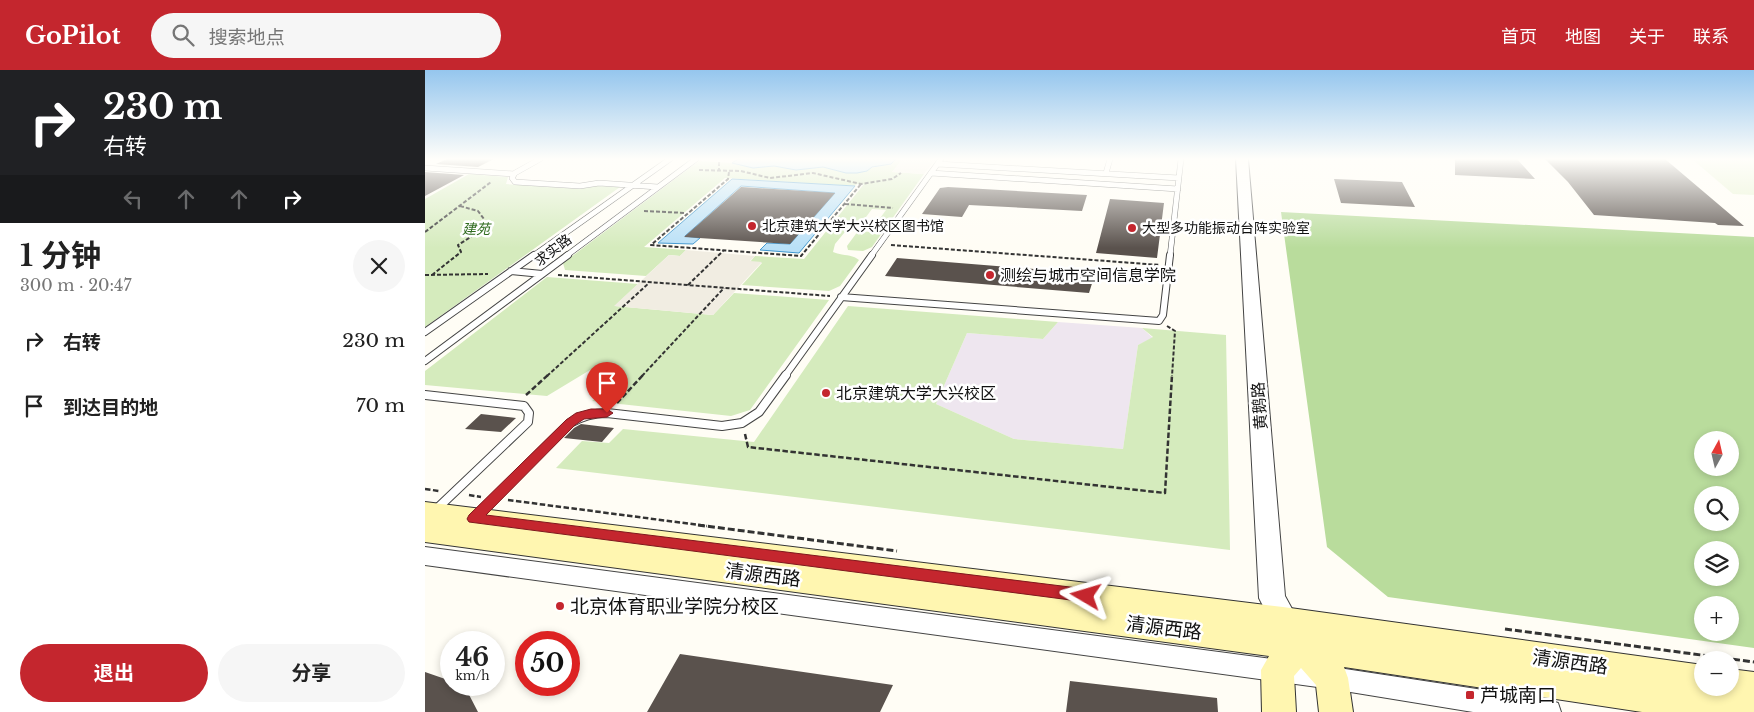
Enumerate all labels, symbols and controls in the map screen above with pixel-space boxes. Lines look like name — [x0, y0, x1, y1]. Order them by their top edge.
search box — [151, 13, 501, 58]
text: GoPilot — [25, 21, 121, 50]
icon: search — [169, 21, 197, 49]
text: 搜索地点 — [209, 26, 285, 49]
text: 首页 — [1501, 26, 1537, 48]
text: 地图 — [1565, 26, 1601, 48]
text: 关于 — [1629, 26, 1665, 48]
text: 联系 — [1693, 26, 1729, 48]
text: 230 m — [103, 85, 223, 128]
icon: right — [20, 90, 85, 155]
text: 右转 — [103, 133, 147, 160]
icon: left — [119, 185, 147, 213]
icon: ahead — [172, 185, 200, 213]
icon: ahead — [225, 185, 253, 213]
icon: right — [278, 185, 306, 213]
place label: 北京建筑大学大兴校区图书馆 — [762, 217, 944, 235]
place label: 大型多功能振动台阵实验室 — [1142, 219, 1310, 237]
park label: 建苑 — [462, 220, 492, 238]
marker: 北京建筑大学大兴校区图书馆 — [746, 220, 758, 232]
marker: 大型多功能振动台阵实验室 — [1126, 222, 1138, 234]
street label: 求实路 — [531, 230, 575, 270]
text: 1 分钟 — [20, 237, 101, 274]
button: close — [353, 240, 405, 292]
place label: 测绘与城市空间信息学院 — [1000, 265, 1176, 285]
marker: 测绘与城市空间信息学院 — [984, 269, 996, 281]
text: 300 m · 20:47 — [20, 275, 131, 295]
icon: right — [20, 327, 48, 355]
text: 230 m — [342, 329, 405, 352]
text: 右转 — [63, 331, 101, 354]
pin — [586, 362, 628, 413]
icon: arrive — [593, 369, 621, 397]
street label: 黄鹅路 — [1247, 381, 1271, 431]
place label: 北京建筑大学大兴校区 — [836, 383, 996, 403]
marker: 北京建筑大学大兴校区 — [820, 387, 832, 399]
icon: arrive — [20, 392, 48, 420]
text: 70 m — [356, 394, 405, 417]
text: 到达目的地 — [63, 396, 158, 419]
north arrow — [1694, 431, 1739, 476]
map controls — [1694, 431, 1739, 696]
button: search — [1694, 486, 1739, 531]
button: layers — [1694, 541, 1739, 586]
street label: 清源西路 — [724, 559, 802, 591]
position arrow — [1059, 569, 1111, 621]
place label: 北京体育职业学院分校区 — [570, 595, 779, 618]
button: + — [1694, 596, 1739, 641]
marker: 北京体育职业学院分校区 — [554, 600, 566, 612]
street label: 清源西路 — [1125, 612, 1203, 644]
speed limit sign: 50 — [515, 631, 580, 696]
text: 46 — [456, 642, 489, 673]
button: 退出 — [20, 644, 208, 702]
button: 分享 — [218, 644, 405, 702]
street label: 清源西路 — [1531, 645, 1609, 679]
button: − — [1694, 651, 1739, 696]
text: km/h — [455, 668, 490, 683]
place label: 芦城南口 — [1480, 684, 1556, 707]
marker: 芦城南口 — [1464, 689, 1476, 701]

